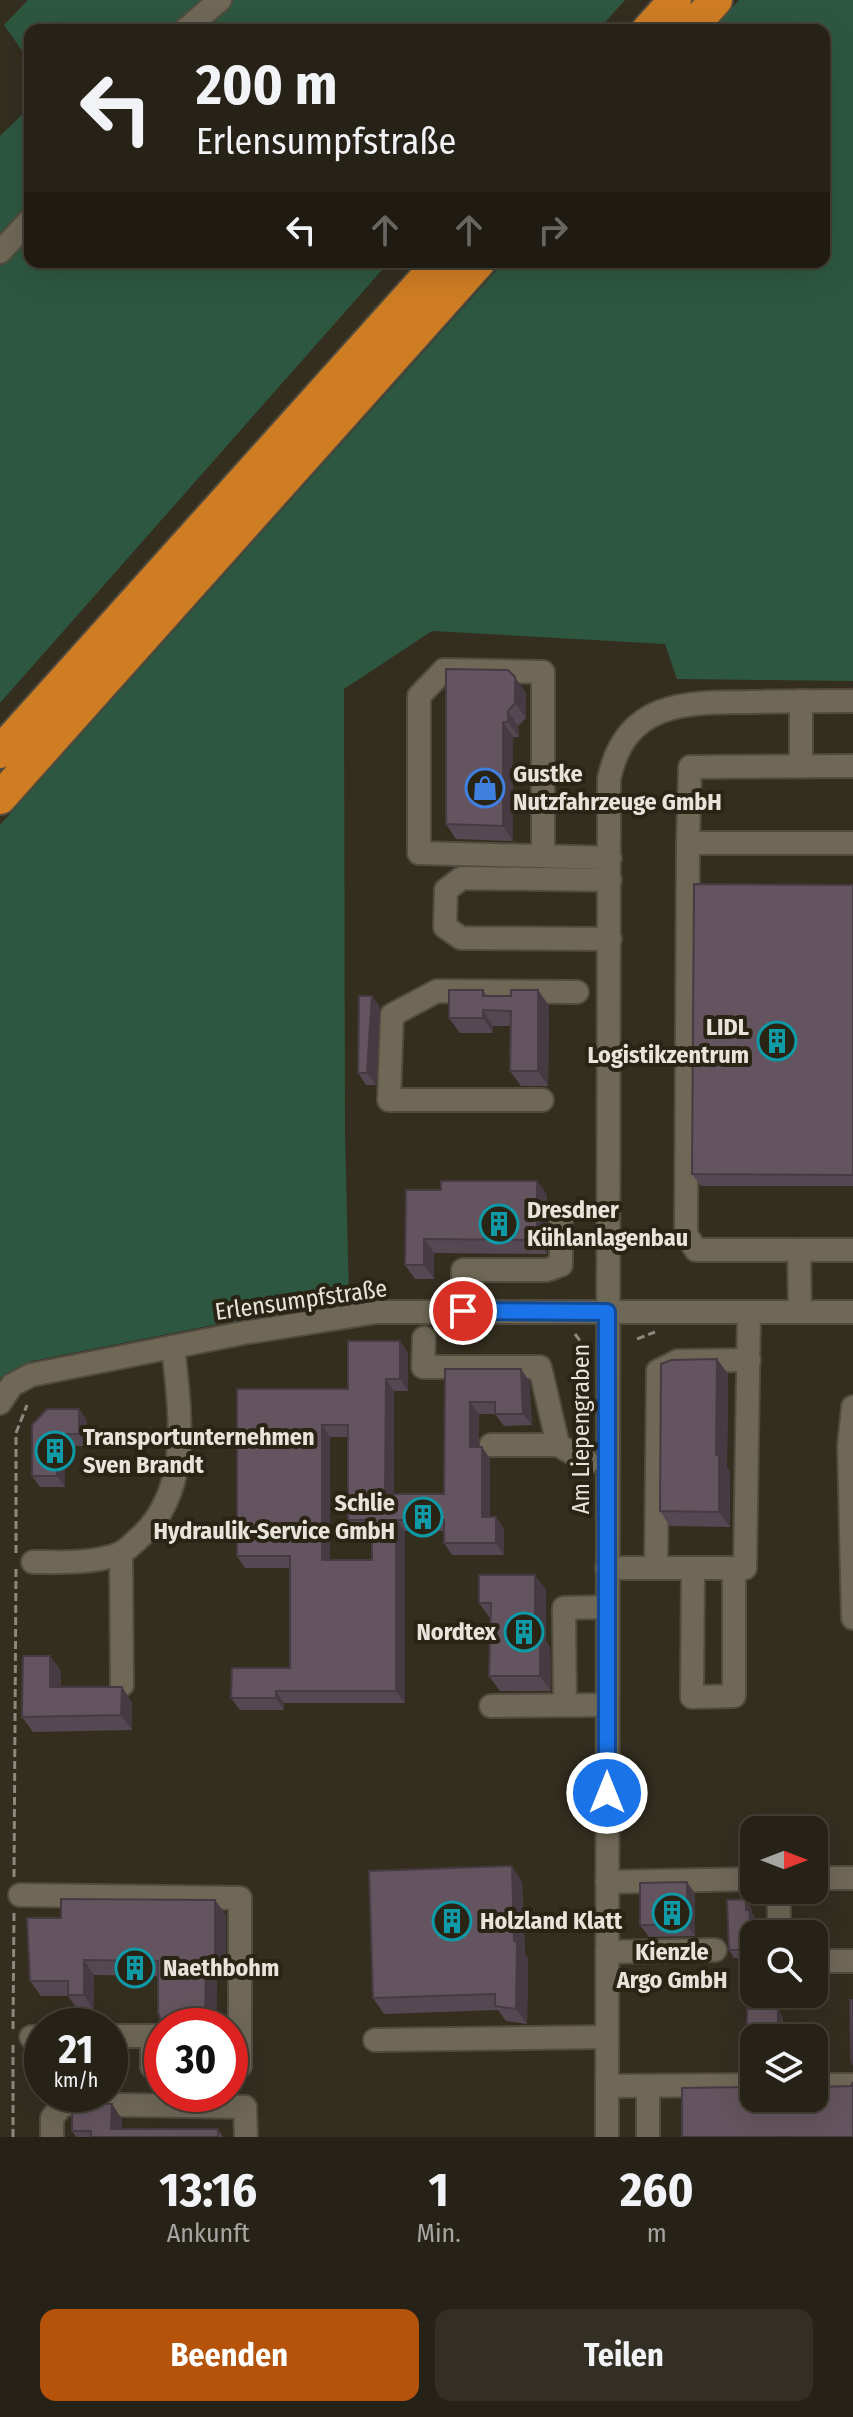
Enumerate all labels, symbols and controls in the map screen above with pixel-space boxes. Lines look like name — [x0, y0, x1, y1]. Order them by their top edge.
text: 200 m — [196, 52, 337, 119]
icon: left — [64, 56, 168, 160]
text: Erlensumpfstraße — [196, 120, 456, 164]
icon: left — [279, 208, 323, 252]
icon: ahead — [363, 208, 407, 252]
icon: ahead — [447, 208, 491, 252]
icon: right — [531, 208, 575, 252]
place label: Gustke Nutzfahrzeuge GmbH — [513, 760, 722, 816]
shop icon: Gustke Nutzfahrzeuge GmbH — [464, 767, 506, 809]
place label: LIDL Logistikzentrum — [587, 1013, 749, 1069]
building icon: LIDL Logistikzentrum — [756, 1020, 798, 1062]
place label: Dresdner Kühlanlagenbau — [527, 1196, 688, 1252]
building icon: Dresdner Kühlanlagenbau — [478, 1203, 520, 1245]
street label: Erlensumpfstraße — [213, 1274, 389, 1326]
pin — [429, 1277, 497, 1345]
icon: arrive — [441, 1289, 485, 1333]
street label: Am Liepengraben — [567, 1344, 595, 1514]
place label: Transportunternehmen Sven Brandt — [83, 1423, 315, 1479]
building icon: Transportunternehmen Sven Brandt — [34, 1430, 76, 1472]
place label: Schlie Hydraulik-Service GmbH — [154, 1489, 395, 1545]
building icon: Schlie Hydraulik-Service GmbH — [402, 1496, 444, 1538]
building icon: Nordtex — [503, 1611, 545, 1653]
place label: Nordtex — [416, 1618, 497, 1646]
position arrow — [565, 1751, 649, 1835]
north arrow — [740, 1816, 828, 1904]
map controls — [740, 1816, 828, 2112]
building icon: Kienzle Argo GmbH — [651, 1892, 693, 1934]
building icon: Holzland Klatt — [431, 1900, 473, 1942]
place label: Holzland Klatt — [480, 1907, 623, 1935]
button: search — [740, 1920, 828, 2008]
place label: Kienzle Argo GmbH — [616, 1938, 727, 1994]
building icon: Naethbohm — [114, 1947, 156, 1989]
place label: Naethbohm — [163, 1954, 279, 1982]
speed limit sign: 30 — [144, 2008, 248, 2112]
button: layers — [740, 2024, 828, 2112]
text: 21 — [59, 2026, 93, 2074]
text: km/h — [54, 2068, 98, 2092]
text: 13:16 — [159, 2161, 257, 2219]
text: 1 — [428, 2161, 449, 2219]
text: 260 — [620, 2161, 694, 2219]
text: Ankunft — [167, 2218, 250, 2249]
text: Min. — [416, 2218, 461, 2249]
text: m — [647, 2218, 667, 2249]
button: Beenden — [40, 2309, 419, 2401]
button: Teilen — [435, 2309, 813, 2401]

